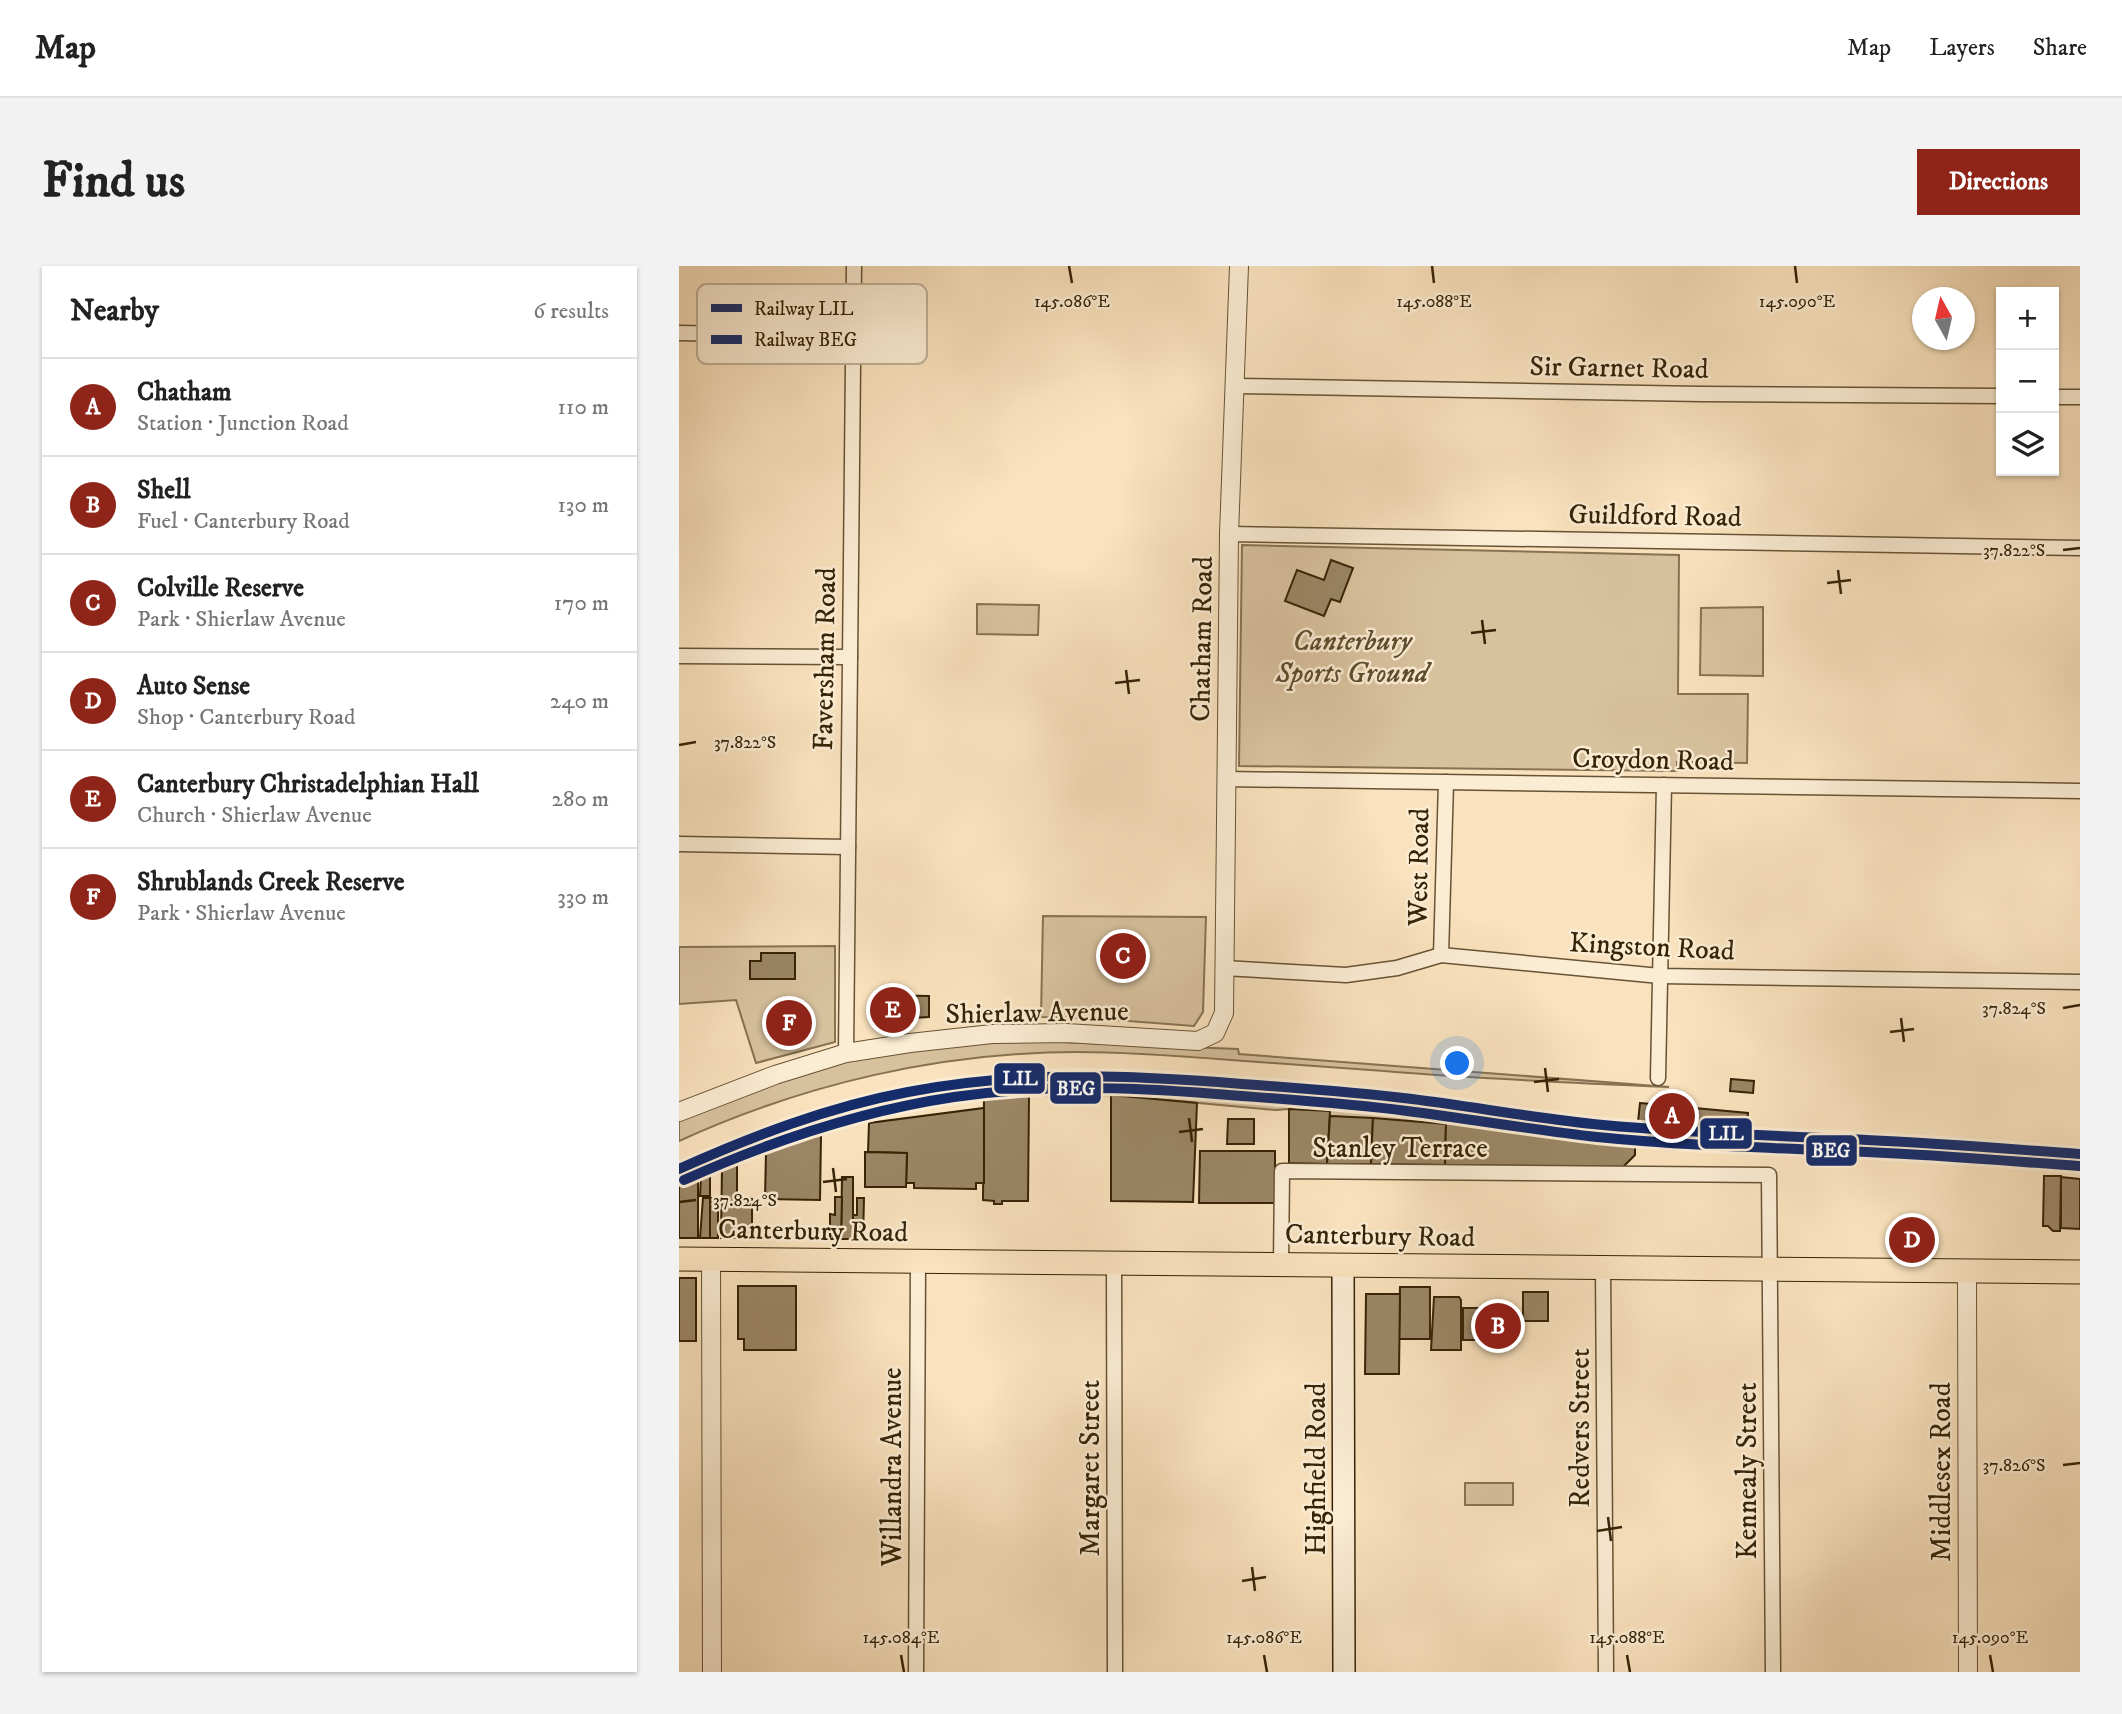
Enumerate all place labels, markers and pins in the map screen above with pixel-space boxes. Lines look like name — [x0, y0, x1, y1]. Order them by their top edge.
pin: C — [1100, 930, 1146, 982]
pin: E — [870, 984, 916, 1036]
pin: F — [766, 997, 812, 1049]
pin: A — [1649, 1090, 1695, 1142]
pin: D — [1889, 1214, 1935, 1266]
pin: B — [1475, 1300, 1521, 1352]

